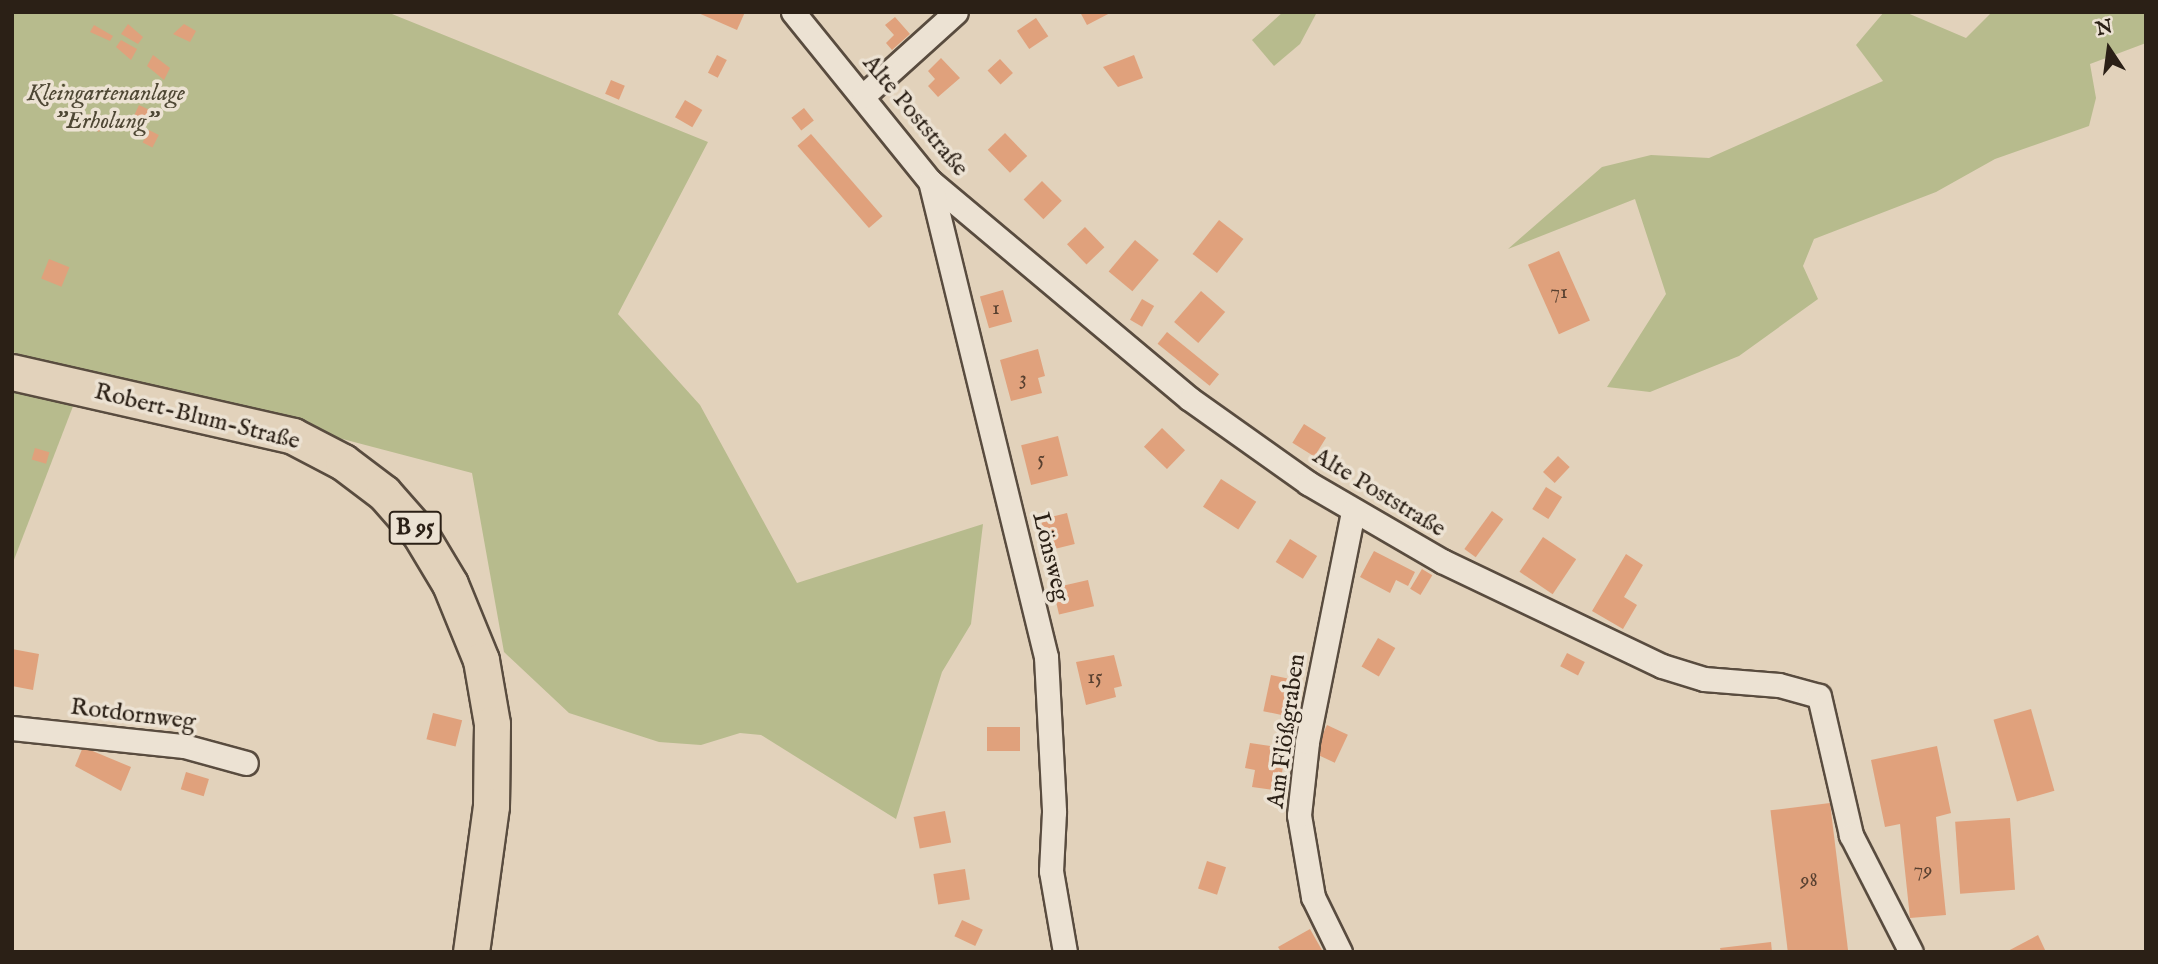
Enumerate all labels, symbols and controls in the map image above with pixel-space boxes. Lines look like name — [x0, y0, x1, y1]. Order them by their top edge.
north arrow — [2074, 14, 2144, 84]
text: N — [2094, 15, 2115, 42]
street label: Alte Poststraße — [856, 49, 974, 183]
park label: Kleingartenanlage "Erholung" — [27, 80, 185, 136]
house number: 71 — [1550, 280, 1568, 306]
house number: 1 — [992, 296, 1000, 322]
house number: 3 — [1019, 366, 1027, 392]
street label: Robert-Blum-Straße — [91, 378, 303, 456]
street label: Alte Poststraße — [1307, 442, 1451, 544]
house number: 5 — [1037, 447, 1045, 473]
road number: B 95 — [387, 508, 443, 548]
street label: Lönsweg — [1025, 509, 1075, 605]
street label: Am Flößgraben — [1262, 652, 1312, 810]
house number: 15 — [1087, 665, 1103, 691]
street label: Rotdornweg — [69, 693, 197, 737]
house number: 79 — [1914, 858, 1932, 884]
house number: 98 — [1800, 868, 1818, 894]

